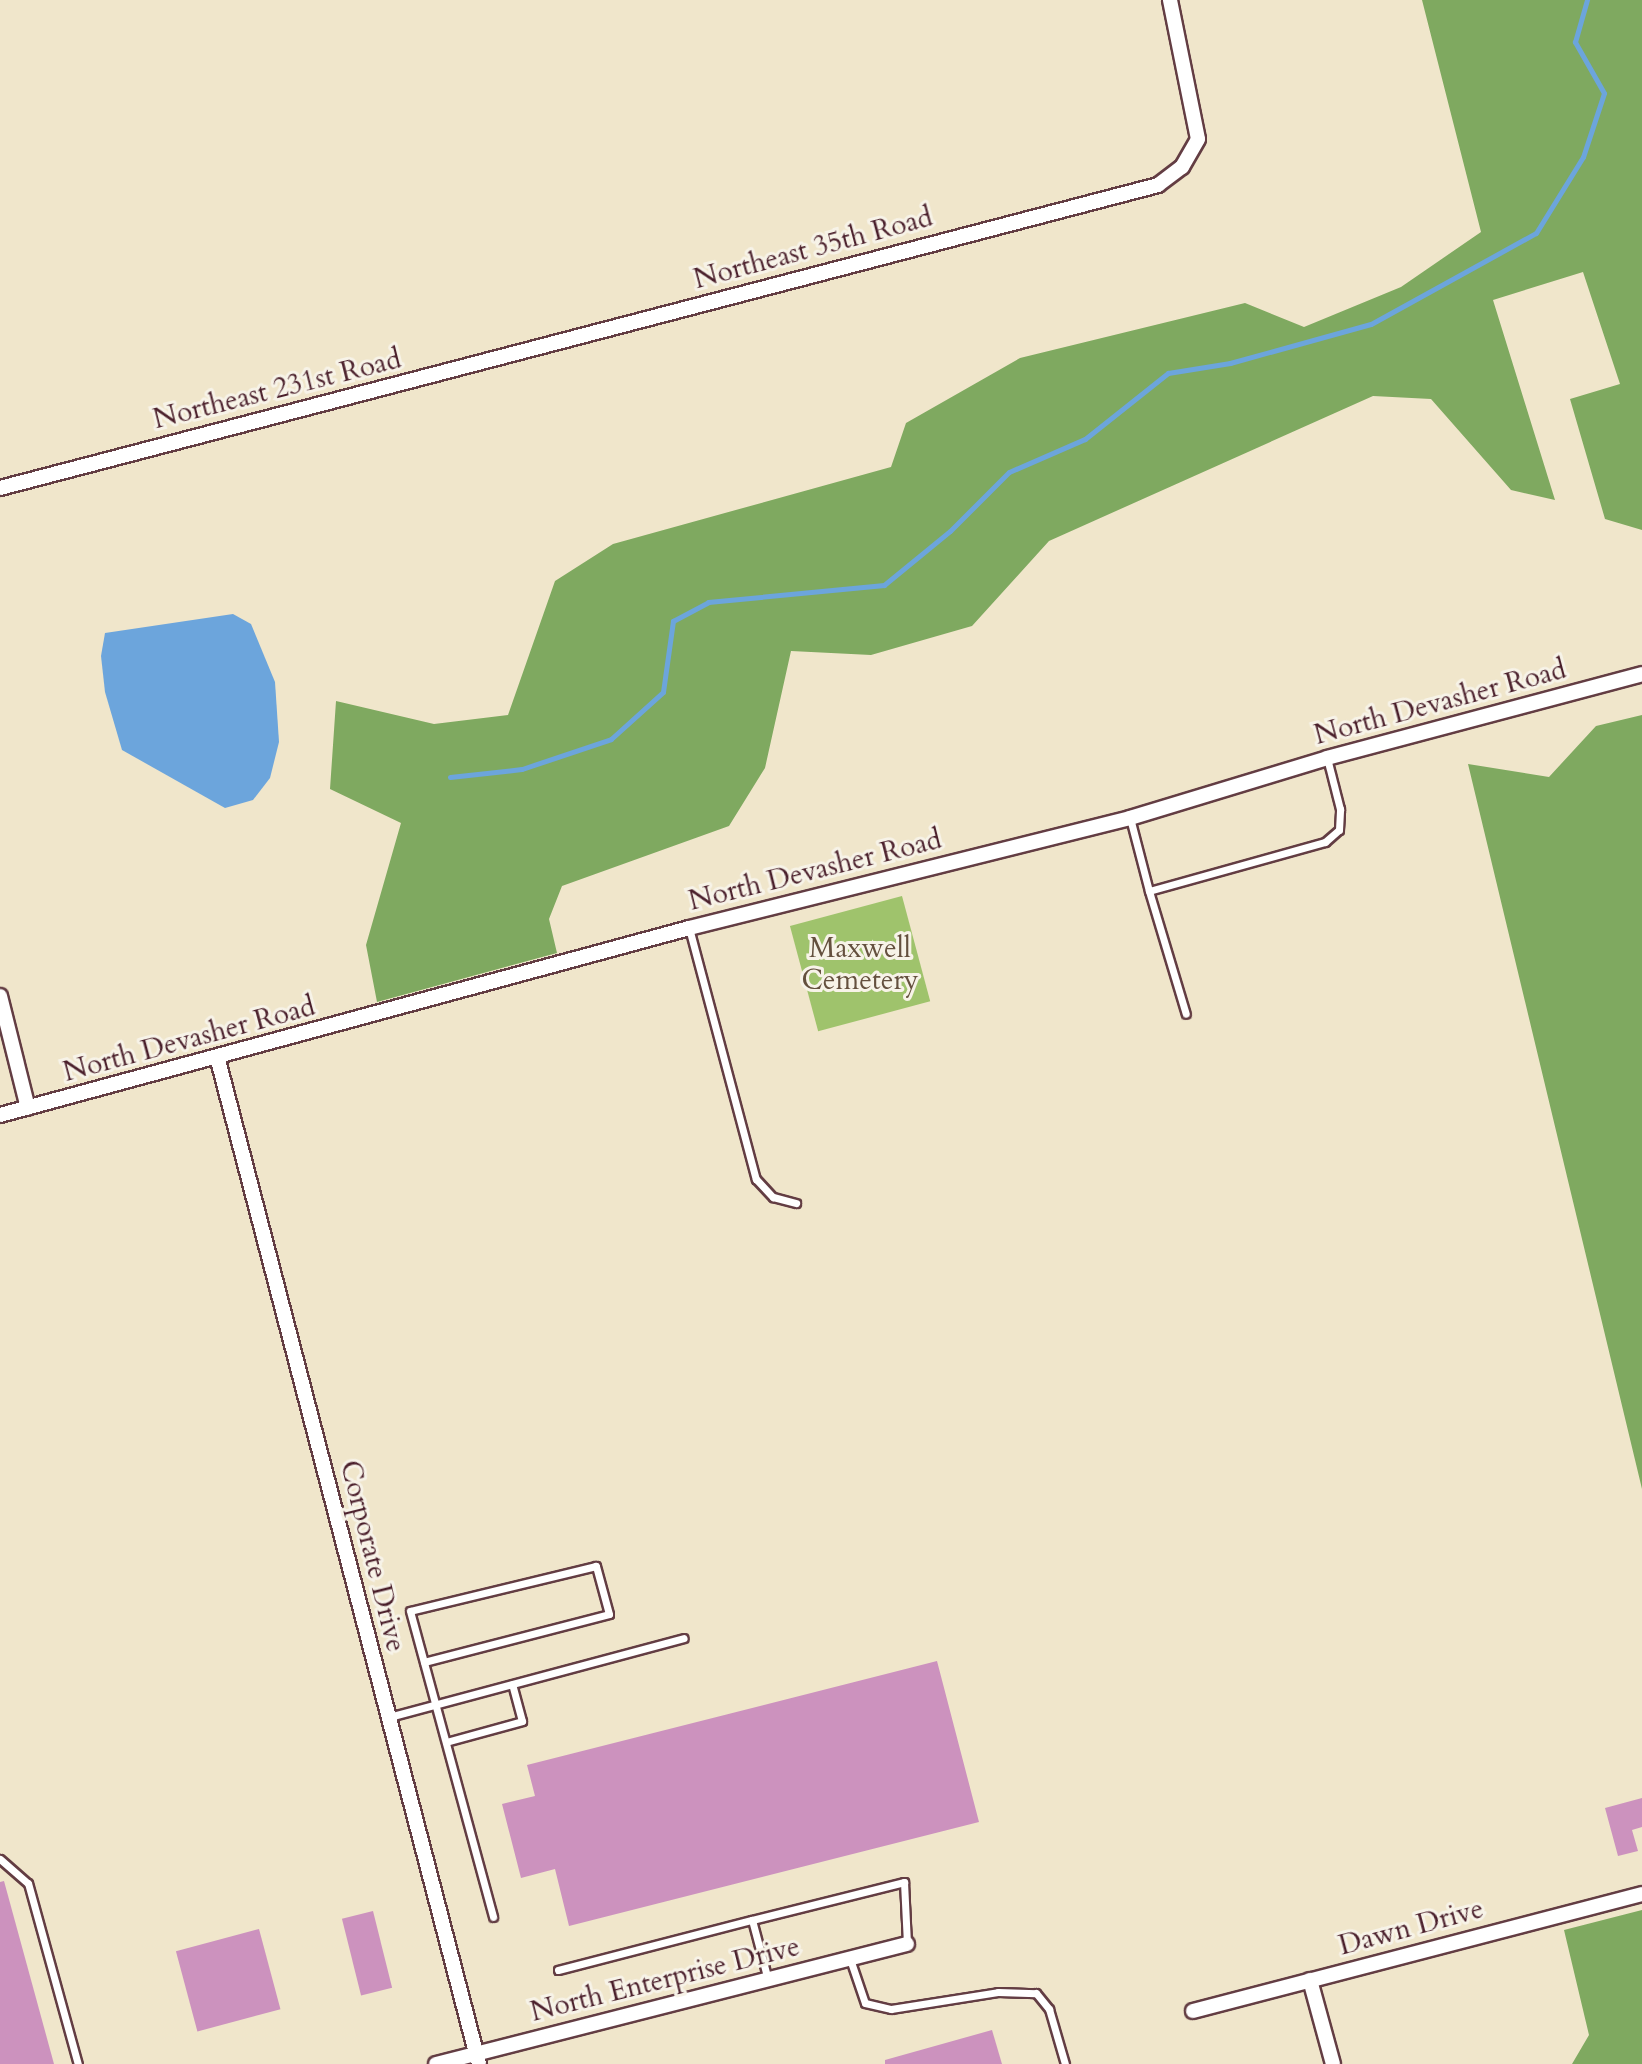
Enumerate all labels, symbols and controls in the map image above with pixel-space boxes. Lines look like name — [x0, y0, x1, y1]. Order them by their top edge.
street label: Northeast 35th Road — [690, 200, 936, 296]
street label: Northeast 231st Road — [150, 342, 404, 436]
street label: North Devasher Road — [1310, 652, 1570, 752]
street label: North Devasher Road — [685, 822, 945, 918]
park label: Maxwell Cemetery — [801, 931, 919, 997]
street label: North Devasher Road — [59, 989, 319, 1089]
street label: Corporate Drive — [333, 1457, 413, 1655]
street label: Dawn Drive — [1335, 1892, 1487, 1962]
street label: North Enterprise Drive — [527, 1929, 803, 2029]

